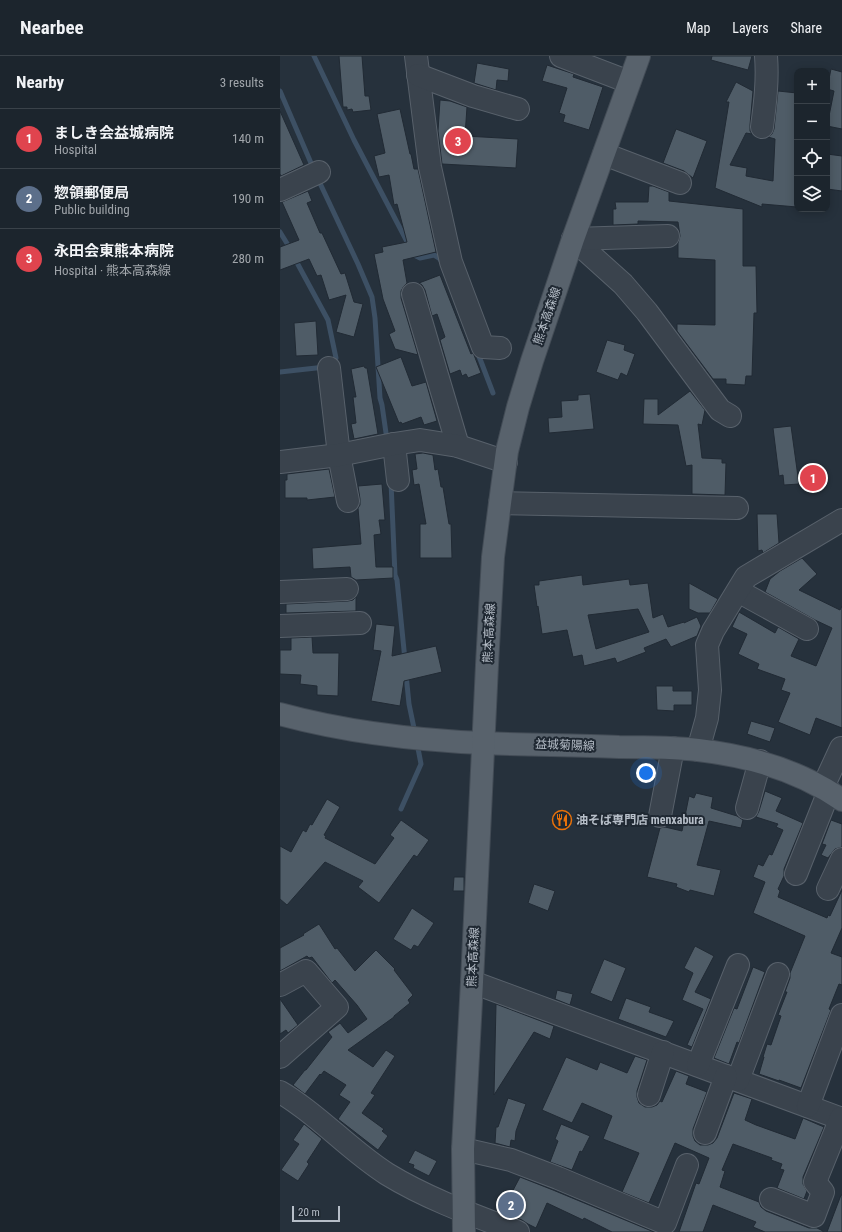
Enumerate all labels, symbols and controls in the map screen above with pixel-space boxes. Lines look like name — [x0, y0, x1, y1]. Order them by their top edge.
text: Nearbee — [20, 16, 84, 39]
text: Map — [686, 20, 710, 36]
text: Layers — [732, 20, 769, 36]
text: Share — [791, 20, 822, 36]
map controls — [794, 68, 830, 212]
button: + — [794, 68, 830, 104]
text: Nearby — [16, 72, 64, 92]
text: 3 results — [220, 75, 264, 90]
button: − — [794, 104, 830, 140]
text: ましき会益城病院 — [54, 124, 174, 142]
pin: 3 — [445, 126, 471, 156]
text: 1 — [26, 131, 32, 146]
text: 140 m — [232, 131, 264, 146]
button: locate — [794, 140, 830, 176]
text: Hospital — [54, 142, 97, 157]
button: layers — [794, 176, 830, 212]
text: 惣領郵便局 — [54, 184, 129, 202]
text: 2 — [26, 191, 32, 206]
text: 190 m — [232, 191, 264, 206]
text: Public building — [54, 202, 130, 217]
text: 永田会東熊本病院 — [54, 242, 174, 260]
text: 3 — [26, 251, 32, 266]
text: 280 m — [232, 251, 264, 266]
text: Hospital · 熊本高森線 — [54, 263, 171, 278]
street label: 熊本高森線 — [531, 285, 563, 347]
pin: 1 — [800, 463, 826, 493]
street label: 熊本高森線 — [480, 603, 498, 663]
street label: 益城菊陽線 — [535, 737, 595, 753]
your location — [636, 763, 656, 783]
restaurant icon: 油そば専門店 menxabura — [551, 809, 573, 831]
place label: 油そば専門店 menxabura — [576, 813, 704, 827]
street label: 熊本高森線 — [464, 927, 482, 987]
pin: 2 — [498, 1190, 524, 1220]
scale bar — [292, 1204, 340, 1223]
text: 20 m — [298, 1206, 320, 1219]

